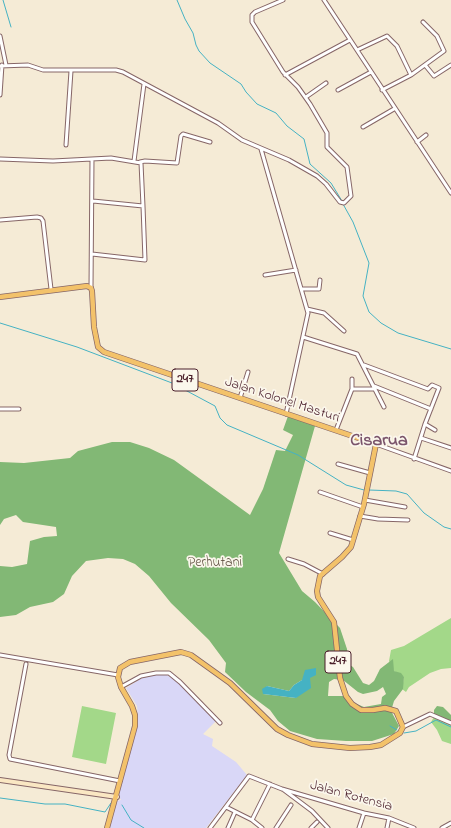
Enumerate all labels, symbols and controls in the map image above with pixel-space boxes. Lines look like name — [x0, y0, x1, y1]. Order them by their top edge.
road number: 247 — [172, 369, 198, 391]
street label: Jalan Kolonel Masturi — [222, 375, 342, 427]
district label: Cisarua — [350, 431, 408, 453]
park label: Perhutani — [188, 556, 242, 572]
road number: 247 — [325, 651, 351, 673]
street label: Jalan Rotensia — [308, 778, 394, 816]

